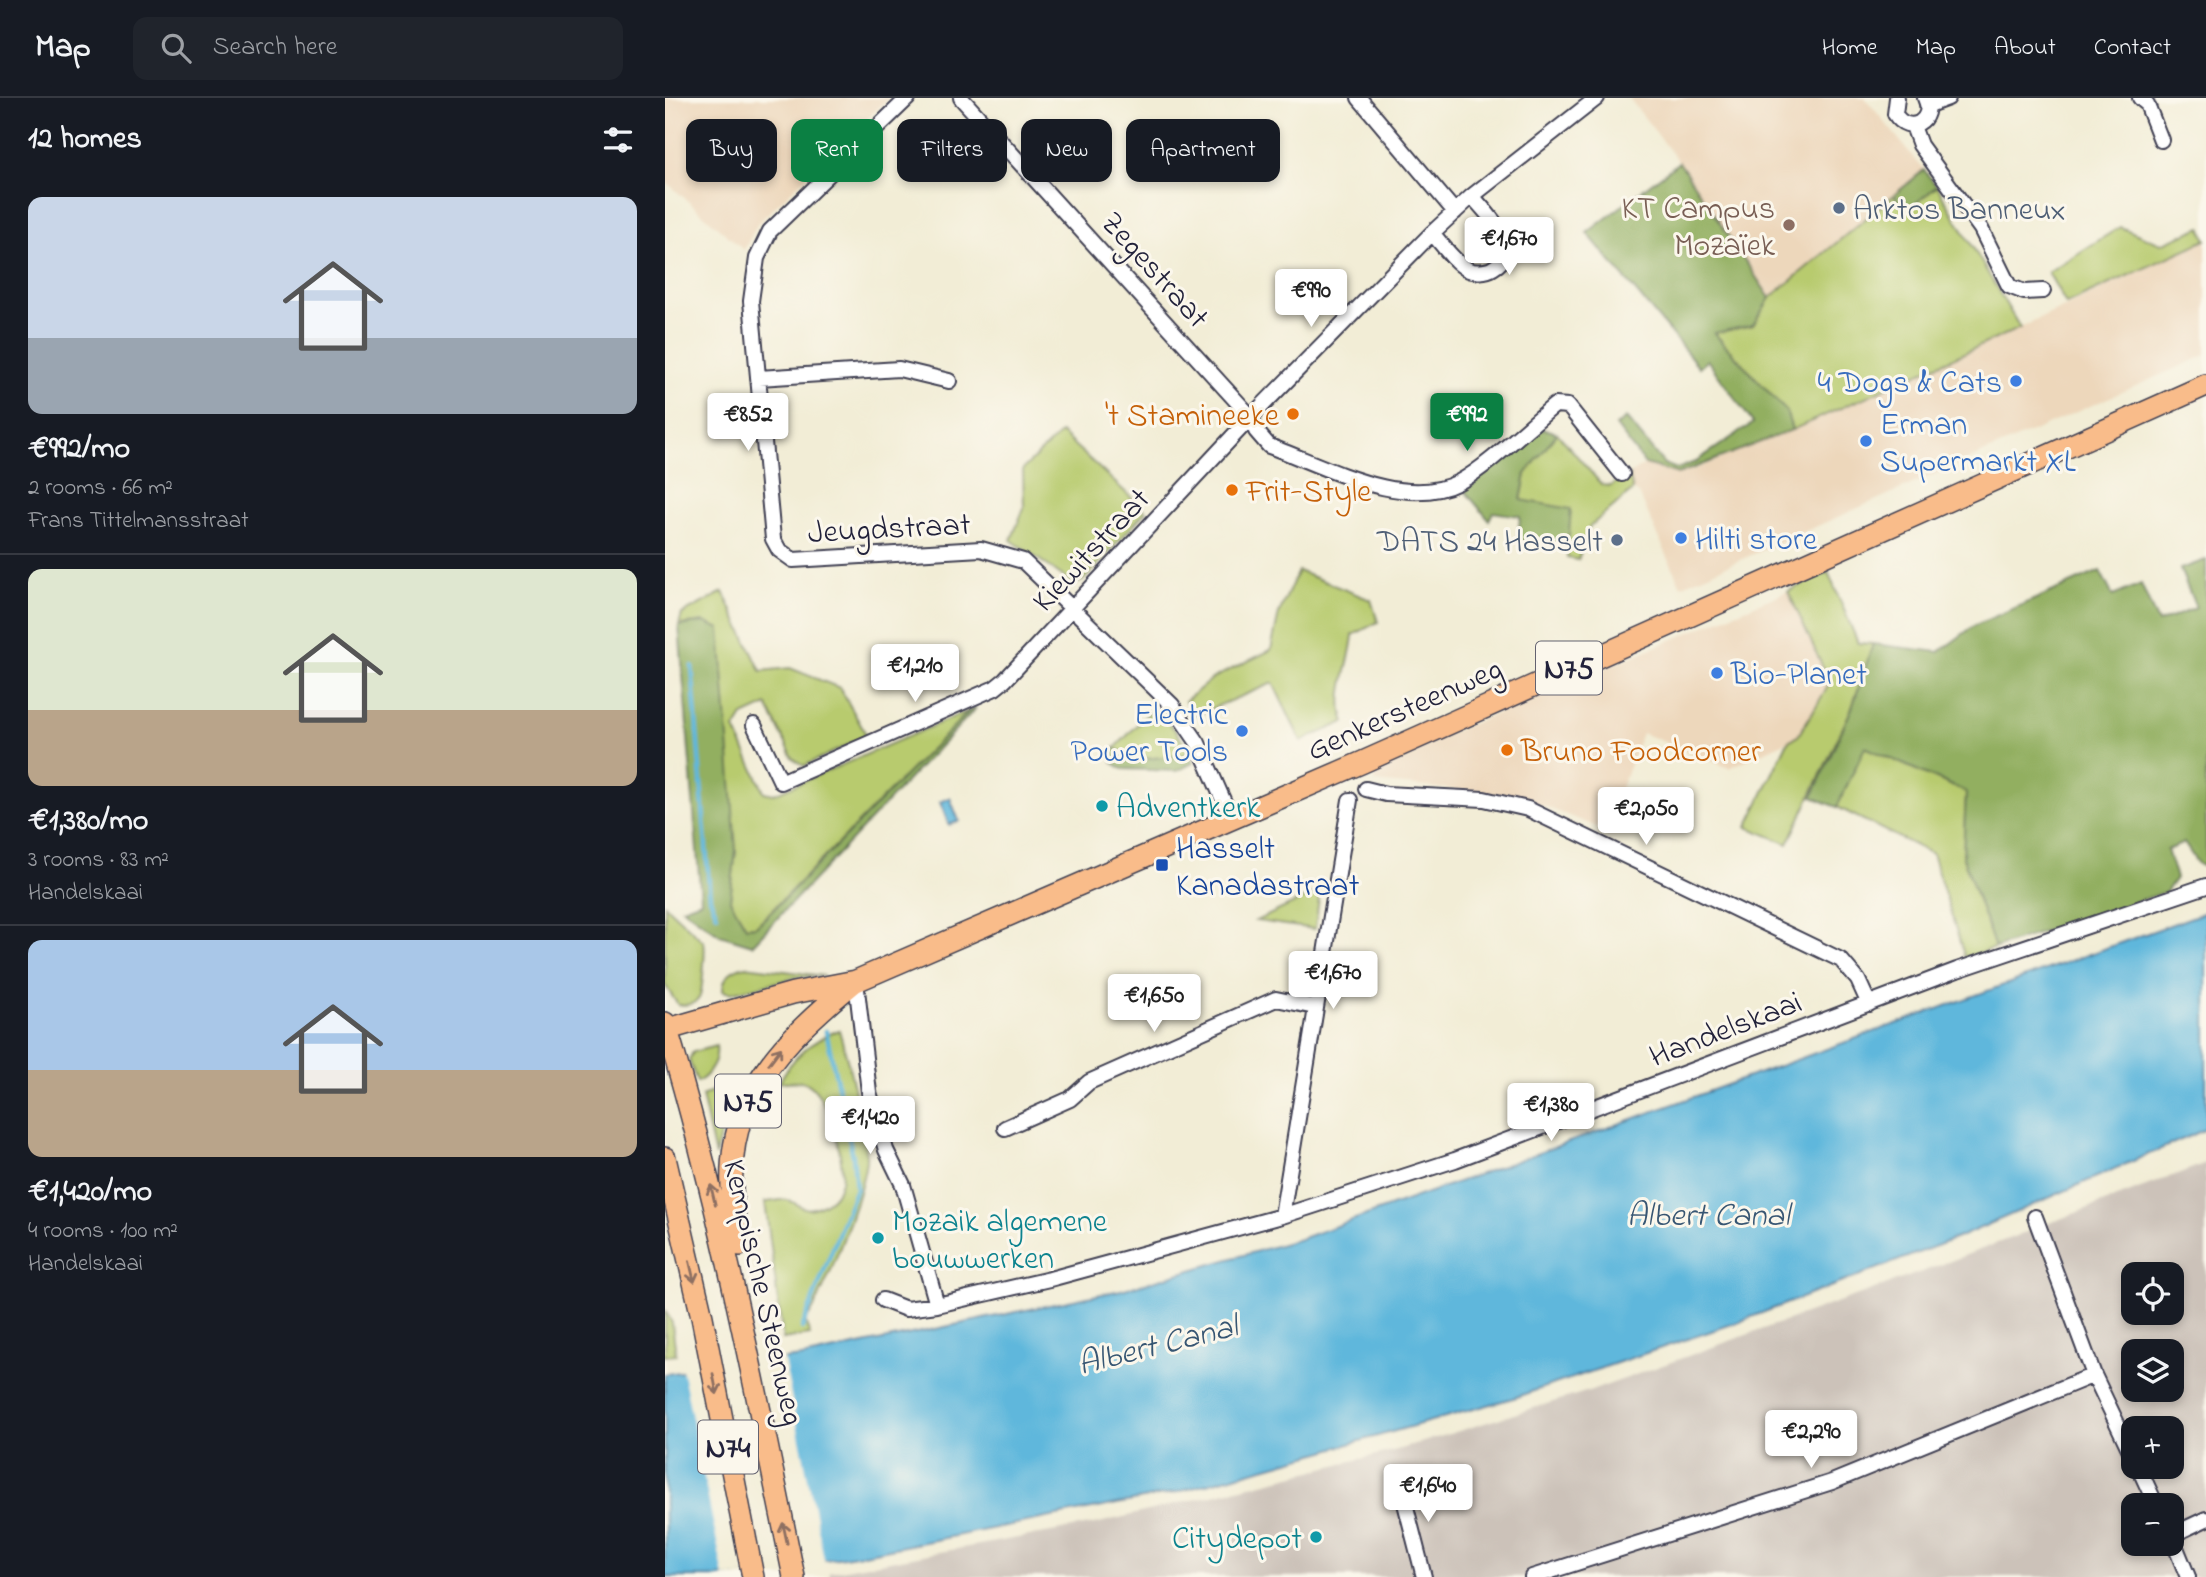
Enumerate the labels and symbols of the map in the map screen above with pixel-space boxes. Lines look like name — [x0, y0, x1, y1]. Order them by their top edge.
place label: KT Campus Mozaïek — [1622, 187, 1776, 271]
place label: Arktos Banneux — [1853, 188, 2066, 235]
marker: Arktos Banneux — [1831, 200, 1847, 216]
street label: Zegestraat — [1088, 202, 1219, 341]
marker: KT Campus Mozaïek — [1781, 217, 1797, 233]
pin: €1,670 — [1452, 218, 1566, 277]
pin: €990 — [1270, 270, 1352, 329]
place label: 4 Dogs & Cats — [1817, 361, 2002, 408]
marker: 4 Dogs & Cats — [2008, 373, 2024, 389]
pin: €852 — [707, 394, 789, 453]
place label: 't Stamineeke — [1105, 394, 1280, 441]
pin: €992 — [1426, 394, 1508, 453]
place label: Erman Supermarkt XL — [1880, 403, 2076, 487]
marker: 't Stamineeke — [1285, 406, 1301, 422]
marker: Erman Supermarkt XL — [1858, 433, 1874, 449]
place label: Frit-Style — [1245, 470, 1372, 517]
street label: Kiewitstraat — [1022, 478, 1163, 624]
marker: Frit-Style — [1224, 482, 1240, 498]
street label: Jeugdstraat — [807, 503, 972, 558]
place label: Hilti store — [1695, 518, 1818, 565]
place label: DATS 24 Hasselt — [1376, 520, 1603, 567]
marker: Hilti store — [1673, 530, 1689, 546]
marker: DATS 24 Hasselt — [1609, 532, 1625, 548]
road number: N75 — [1536, 642, 1602, 694]
pin: €1,210 — [858, 644, 972, 704]
street label: Genkersteenweg — [1300, 647, 1511, 775]
place label: Bio-Planet — [1730, 653, 1867, 700]
marker: Bio-Planet — [1709, 665, 1725, 681]
place label: Electric Power Tools — [1070, 693, 1229, 777]
marker: Electric Power Tools — [1234, 723, 1250, 739]
place label: Bruno Foodcorner — [1520, 730, 1761, 777]
marker: Bruno Foodcorner — [1499, 742, 1515, 758]
place label: Adventkerk — [1116, 786, 1261, 833]
pin: €2,050 — [1589, 788, 1703, 847]
marker: Adventkerk — [1094, 798, 1110, 814]
place label: Hasselt Kanadastraat — [1176, 827, 1360, 911]
marker: Hasselt Kanadastraat — [1154, 857, 1170, 873]
pin: €1,670 — [1276, 951, 1390, 1011]
pin: €1,650 — [1097, 974, 1211, 1034]
street label: Handelskaai — [1643, 981, 1809, 1082]
one-way arrow — [767, 1047, 782, 1066]
road number: N75 — [715, 1074, 781, 1128]
pin: €1,380 — [1494, 1084, 1608, 1143]
pin: €1,420 — [813, 1096, 927, 1156]
street label: Kempische Steenweg — [708, 1155, 815, 1430]
one-way arrow — [706, 1184, 719, 1207]
water label: Albert Canal — [1626, 1193, 1793, 1241]
place label: Mozaik algemene bouwwerken — [892, 1200, 1108, 1284]
marker: Mozaik algemene bouwwerken — [870, 1230, 886, 1246]
one-way arrow — [686, 1260, 699, 1283]
water label: Albert Canal — [1073, 1303, 1246, 1390]
one-way arrow — [709, 1372, 723, 1395]
pin: €2,290 — [1754, 1410, 1868, 1470]
road number: N74 — [698, 1420, 758, 1474]
pin: €1,640 — [1371, 1464, 1485, 1524]
place label: Citydepot — [1172, 1517, 1302, 1564]
one-way arrow — [777, 1522, 791, 1545]
marker: Citydepot — [1308, 1529, 1324, 1545]

